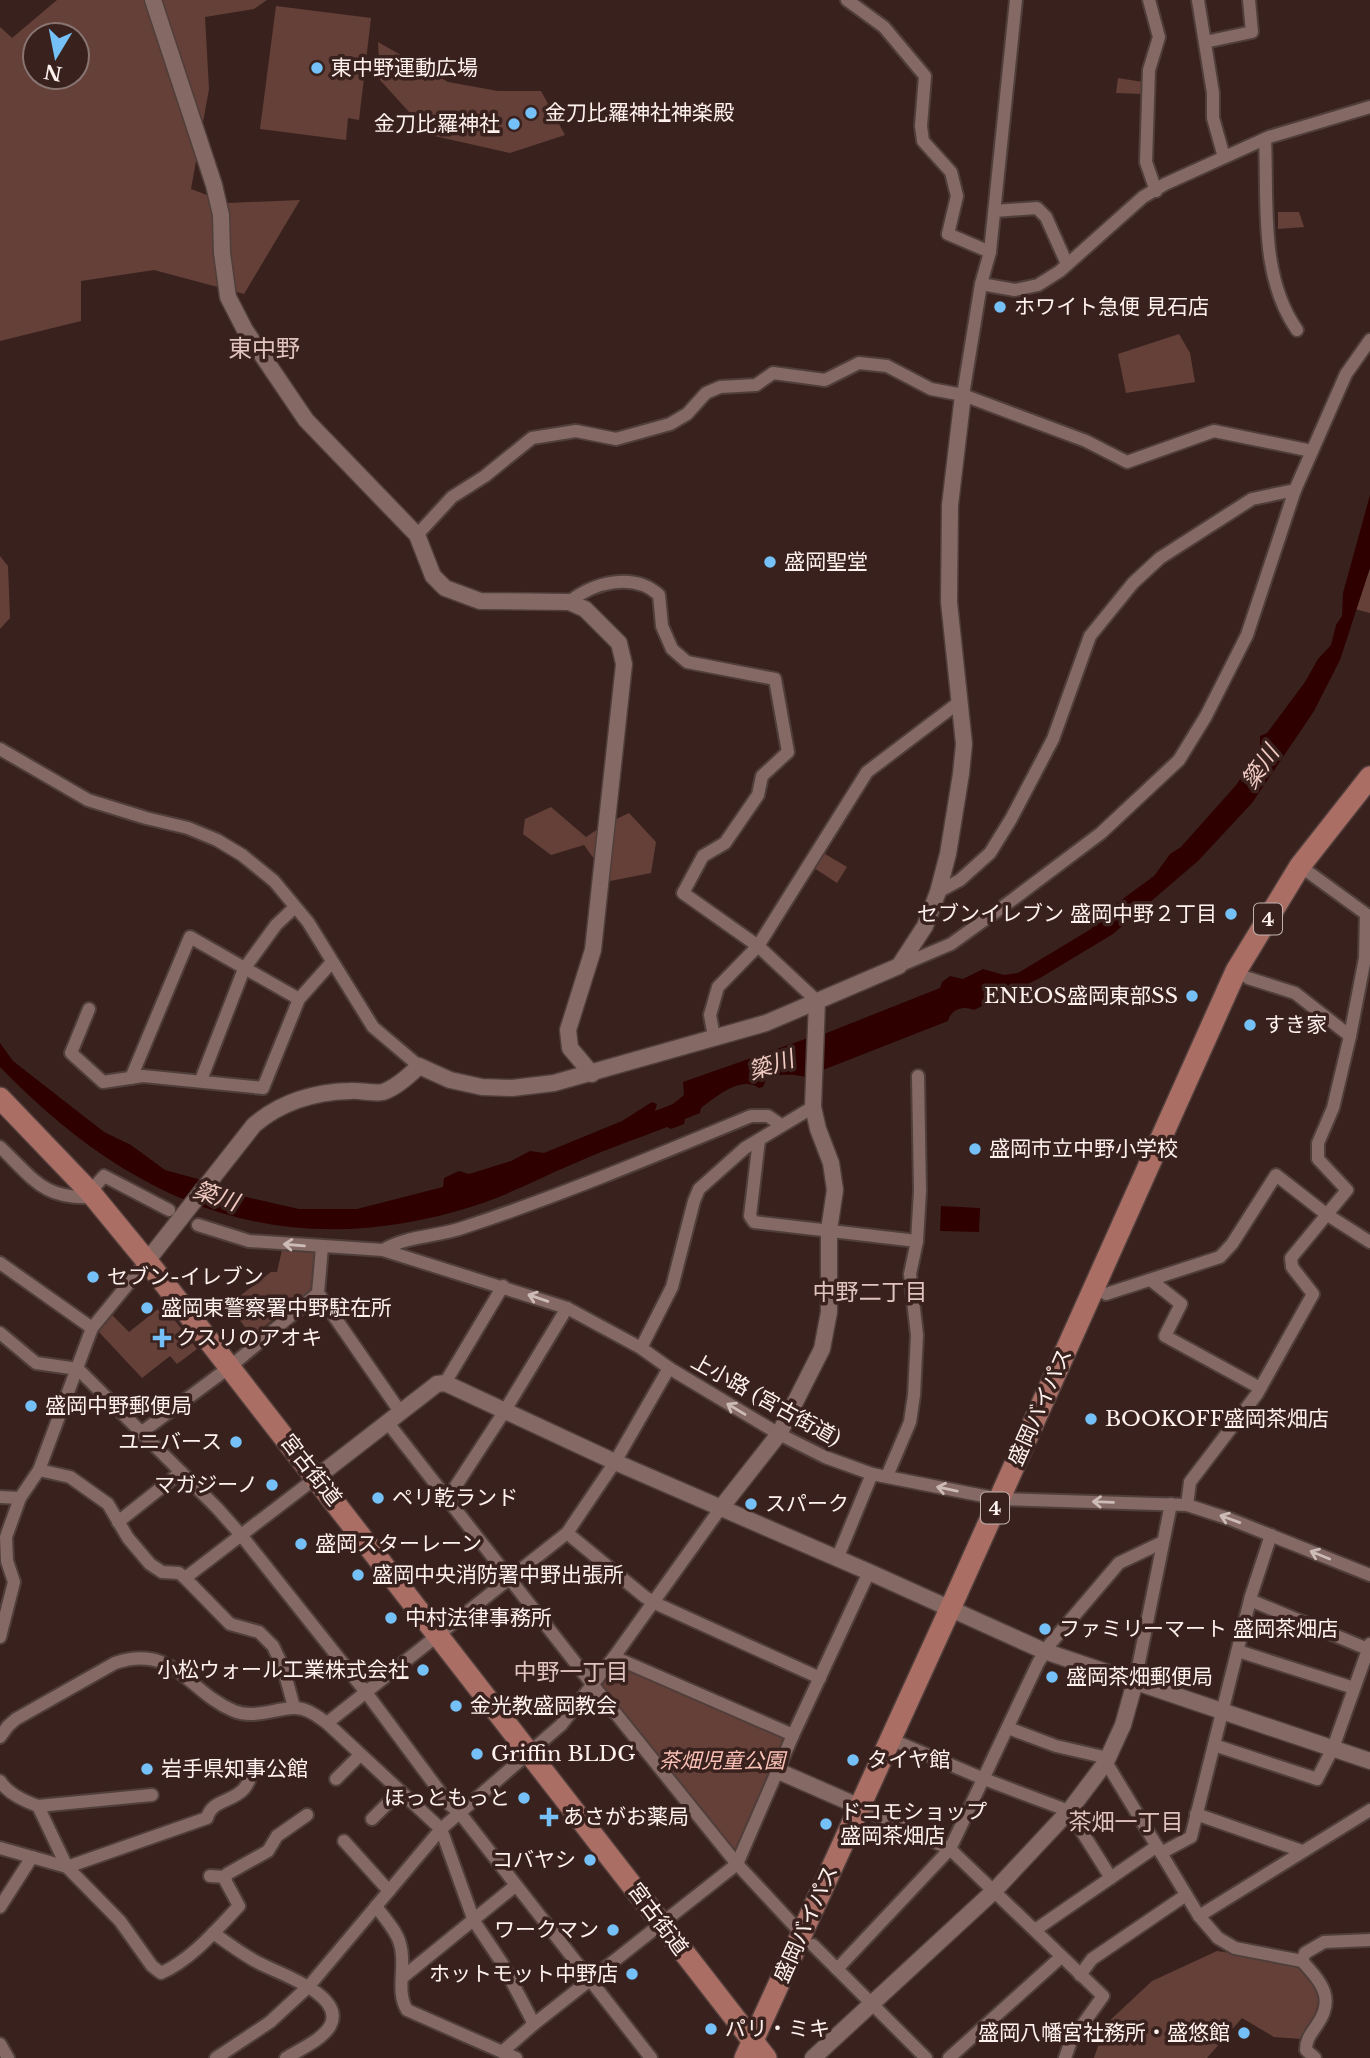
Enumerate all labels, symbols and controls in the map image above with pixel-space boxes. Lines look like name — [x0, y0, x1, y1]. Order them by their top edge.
north arrow — [21, 21, 91, 91]
place label: 東中野運動広場 — [331, 55, 478, 81]
text: N — [42, 59, 64, 85]
marker: 東中野運動広場 — [309, 60, 325, 76]
place label: 金刀比羅神社神楽殿 — [545, 100, 734, 126]
marker: 金刀比羅神社神楽殿 — [523, 105, 539, 121]
place label: 金刀比羅神社 — [374, 111, 500, 137]
marker: 金刀比羅神社 — [506, 116, 522, 132]
place label: ホワイト急便 見石店 — [1014, 294, 1209, 320]
marker: ホワイト急便 見石店 — [992, 299, 1008, 315]
district label: 東中野 — [228, 334, 300, 363]
place label: 盛岡聖堂 — [784, 549, 868, 575]
marker: 盛岡聖堂 — [762, 554, 778, 570]
water label: 簗川 — [1236, 738, 1286, 794]
place label: セブンイレブン 盛岡中野２丁目 — [917, 901, 1217, 927]
road number: 4 — [1254, 903, 1282, 934]
marker: セブンイレブン 盛岡中野２丁目 — [1223, 906, 1239, 922]
place label: ENEOS盛岡東部SS — [984, 983, 1178, 1009]
marker: ENEOS盛岡東部SS — [1184, 988, 1200, 1004]
place label: すき家 — [1264, 1012, 1327, 1038]
marker: すき家 — [1242, 1017, 1258, 1033]
water label: 簗川 — [745, 1044, 800, 1085]
place label: 盛岡市立中野小学校 — [989, 1136, 1178, 1162]
marker: 盛岡市立中野小学校 — [967, 1141, 983, 1157]
water label: 簗川 — [190, 1176, 245, 1217]
one-way arrow — [283, 1238, 306, 1251]
place label: セブン-イレブン — [107, 1264, 264, 1290]
marker: セブン-イレブン — [85, 1269, 101, 1285]
district label: 中野二丁目 — [813, 1278, 928, 1306]
one-way arrow — [528, 1291, 550, 1303]
place label: 盛岡東警察署中野駐在所 — [161, 1295, 392, 1321]
marker: 盛岡東警察署中野駐在所 — [139, 1300, 155, 1316]
place label: クスリのアオキ — [176, 1325, 322, 1351]
marker: クスリのアオキ — [154, 1330, 170, 1346]
street label: 盛岡バイパス — [1003, 1344, 1077, 1470]
street label: 上小路 (宮古街道) — [687, 1348, 845, 1452]
place label: 盛岡中野郵便局 — [45, 1393, 192, 1419]
marker: 盛岡中野郵便局 — [23, 1398, 39, 1414]
one-way arrow — [727, 1401, 747, 1415]
place label: BOOKOFF盛岡茶畑店 — [1105, 1406, 1329, 1432]
marker: BOOKOFF盛岡茶畑店 — [1083, 1411, 1099, 1427]
place label: ユニバース — [118, 1429, 222, 1455]
street label: 宮古街道 — [275, 1429, 347, 1511]
marker: ユニバース — [228, 1434, 244, 1450]
place label: マガジーノ — [154, 1472, 258, 1498]
marker: マガジーノ — [264, 1477, 280, 1493]
one-way arrow — [936, 1482, 959, 1496]
place label: ペリ乾ランド — [392, 1485, 518, 1511]
marker: ペリ乾ランド — [370, 1490, 386, 1506]
place label: スパーク — [765, 1491, 849, 1517]
road number: 4 — [981, 1492, 1009, 1524]
marker: スパーク — [743, 1496, 759, 1512]
one-way arrow — [1092, 1496, 1115, 1509]
one-way arrow — [1219, 1512, 1241, 1524]
place label: 盛岡スターレーン — [315, 1531, 482, 1557]
marker: 盛岡スターレーン — [293, 1536, 309, 1552]
one-way arrow — [1310, 1547, 1332, 1560]
place label: 盛岡中央消防署中野出張所 — [372, 1562, 624, 1588]
marker: 盛岡中央消防署中野出張所 — [350, 1567, 366, 1583]
place label: 中村法律事務所 — [405, 1605, 552, 1631]
marker: 中村法律事務所 — [383, 1610, 399, 1626]
place label: ファミリーマート 盛岡茶畑店 — [1059, 1616, 1338, 1642]
marker: ファミリーマート 盛岡茶畑店 — [1037, 1621, 1053, 1637]
place label: 小松ウォール工業株式会社 — [157, 1657, 409, 1683]
district label: 中野一丁目 — [514, 1658, 629, 1686]
marker: 小松ウォール工業株式会社 — [415, 1662, 431, 1678]
place label: 盛岡茶畑郵便局 — [1066, 1664, 1213, 1690]
marker: 盛岡茶畑郵便局 — [1044, 1669, 1060, 1685]
place label: 金光教盛岡教会 — [470, 1693, 617, 1719]
marker: 金光教盛岡教会 — [448, 1698, 464, 1714]
place label: Griffin BLDG — [491, 1741, 635, 1767]
marker: Griffin BLDG — [469, 1746, 485, 1762]
place label: タイヤ館 — [867, 1747, 950, 1773]
park label: 茶畑児童公園 — [659, 1748, 788, 1774]
marker: タイヤ館 — [845, 1752, 861, 1768]
place label: 岩手県知事公館 — [161, 1756, 308, 1782]
marker: 岩手県知事公館 — [139, 1761, 155, 1777]
place label: ほっともっと — [384, 1785, 510, 1811]
marker: ほっともっと — [516, 1790, 532, 1806]
place label: ドコモショップ 盛岡茶畑店 — [840, 1799, 987, 1849]
place label: あさがお薬局 — [563, 1804, 689, 1830]
district label: 茶畑一丁目 — [1069, 1808, 1184, 1836]
marker: あさがお薬局 — [541, 1809, 557, 1825]
marker: ドコモショップ 盛岡茶畑店 — [818, 1816, 834, 1832]
place label: コバヤシ — [492, 1847, 576, 1873]
marker: コバヤシ — [582, 1852, 598, 1868]
street label: 盛岡バイパス — [769, 1861, 843, 1987]
street label: 宮古街道 — [622, 1878, 694, 1960]
place label: ワークマン — [494, 1917, 599, 1943]
marker: ワークマン — [605, 1922, 621, 1938]
place label: ホットモット中野店 — [429, 1961, 618, 1987]
marker: ホットモット中野店 — [624, 1966, 640, 1982]
place label: パリ・ミキ — [725, 2016, 830, 2042]
place label: 盛岡八幡宮社務所・盛悠館 — [978, 2020, 1230, 2046]
marker: パリ・ミキ — [703, 2021, 719, 2037]
marker: 盛岡八幡宮社務所・盛悠館 — [1236, 2025, 1252, 2041]

